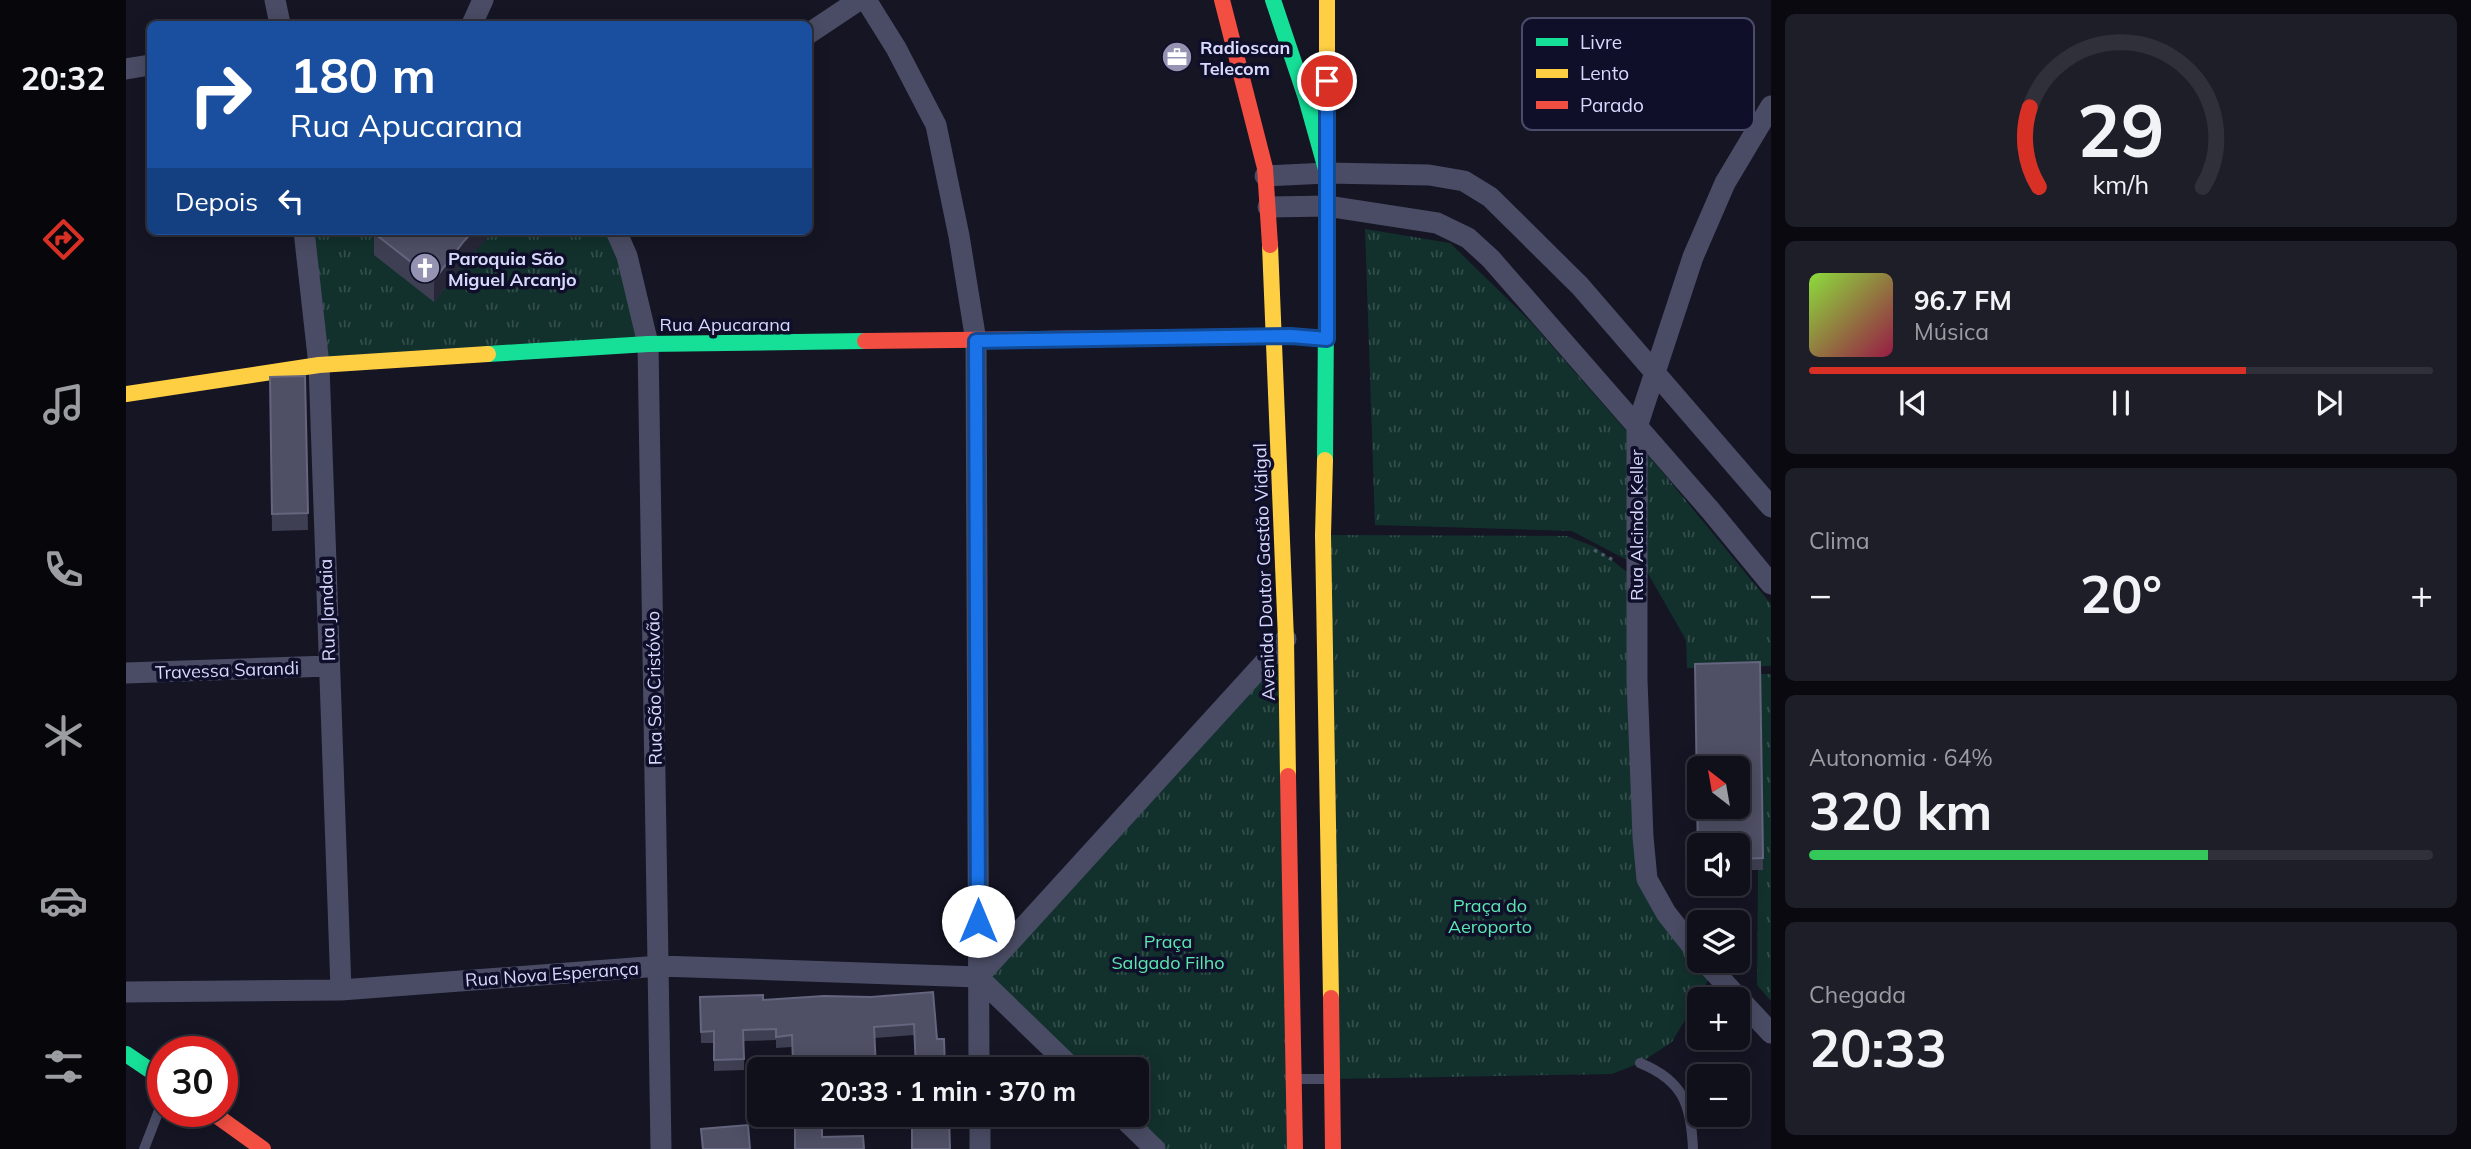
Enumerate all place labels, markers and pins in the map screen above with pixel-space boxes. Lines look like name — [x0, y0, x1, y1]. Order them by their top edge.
place label: Radioscan Telecom — [1200, 36, 1290, 80]
office icon: Radioscan Telecom — [1160, 40, 1194, 74]
pin — [1297, 51, 1357, 111]
place label: Paroquia São Miguel Arcanjo — [448, 247, 577, 291]
church icon: Paroquia São Miguel Arcanjo — [408, 251, 442, 285]

